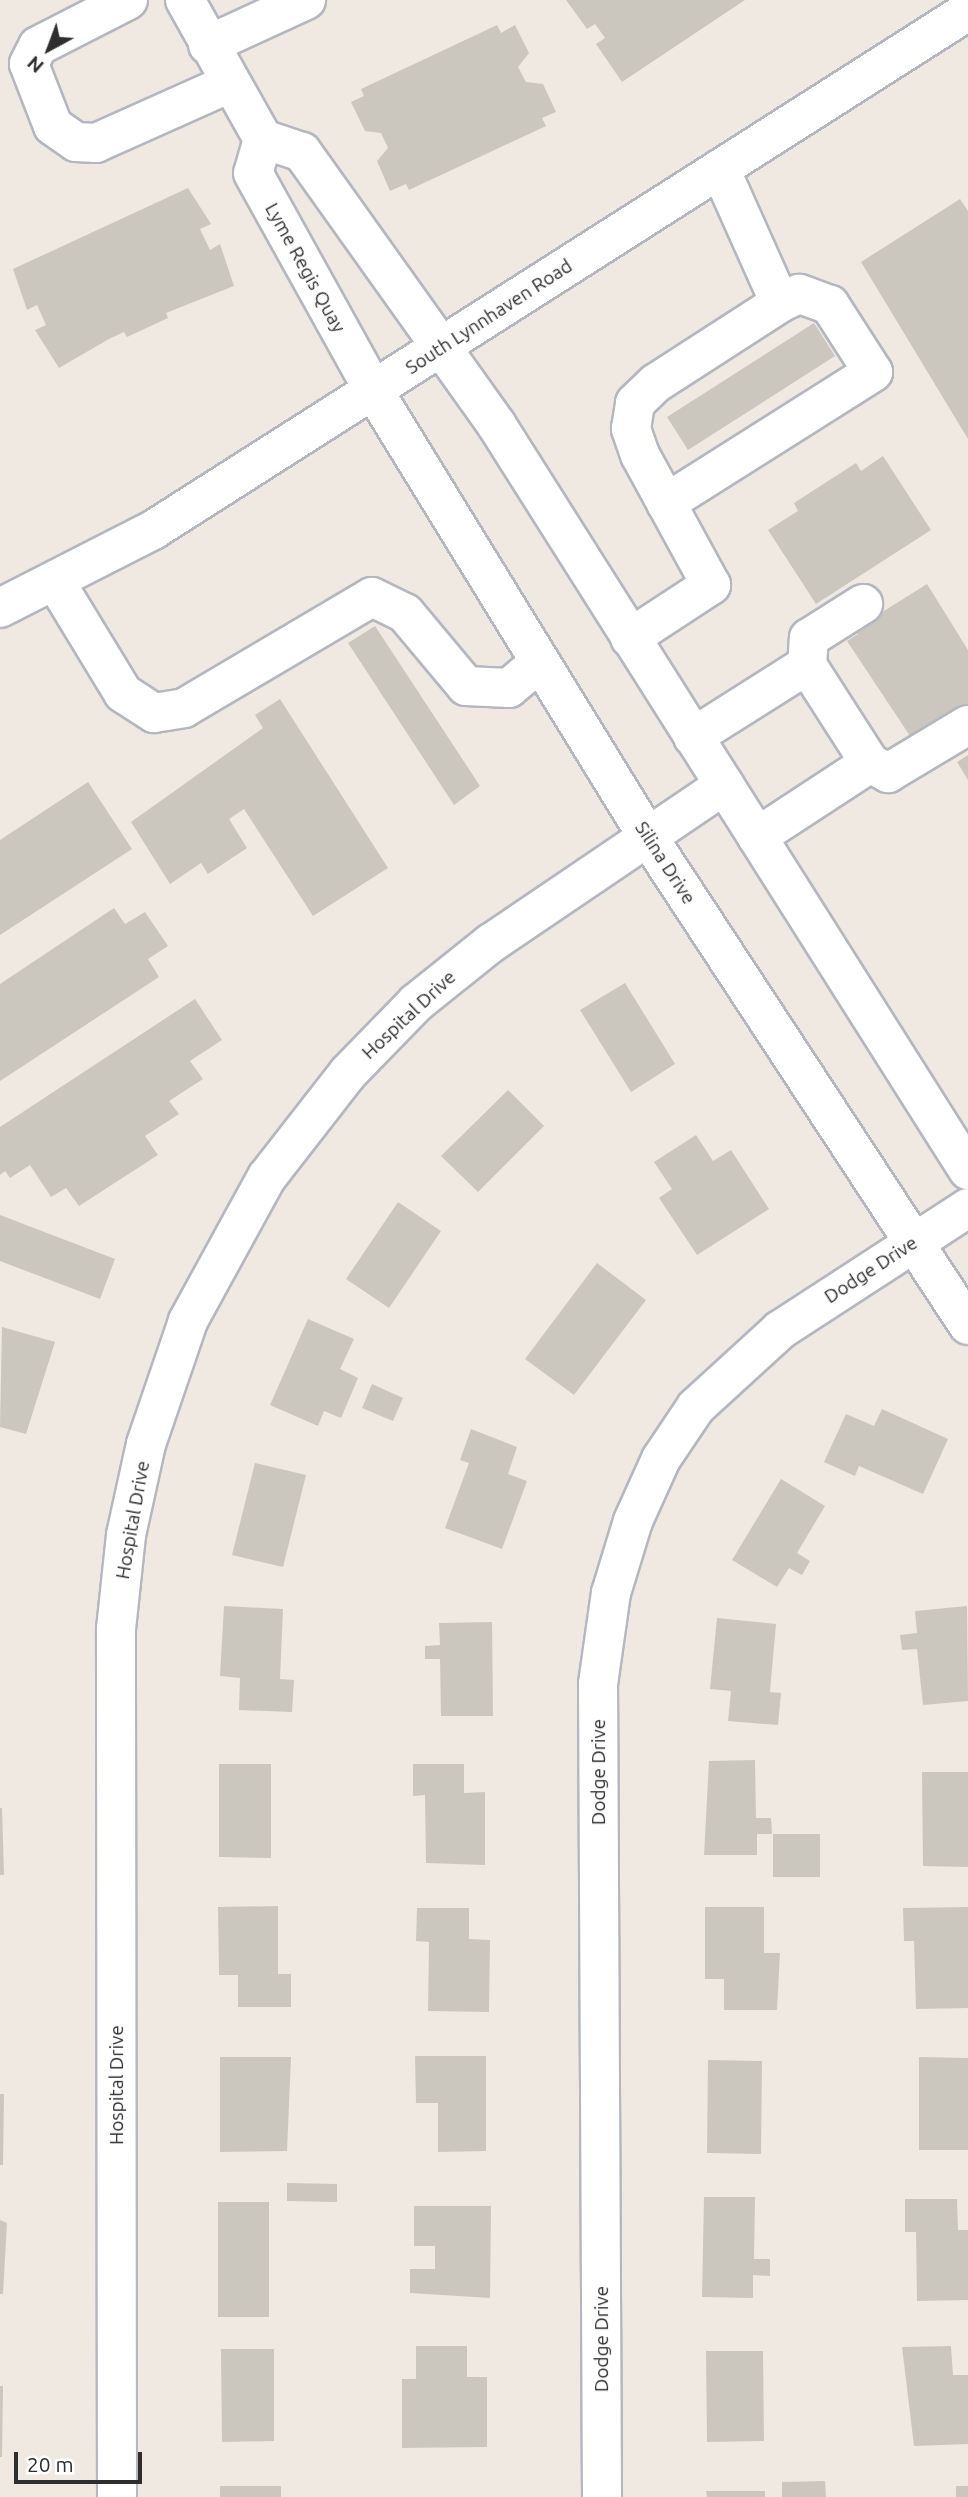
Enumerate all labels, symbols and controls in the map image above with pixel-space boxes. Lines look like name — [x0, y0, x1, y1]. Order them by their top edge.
north arrow — [14, 14, 84, 84]
text: N — [23, 52, 48, 78]
street label: Lyme Regis Quay — [260, 199, 350, 337]
street label: South Lynnhaven Road — [401, 255, 577, 379]
street label: Silina Drive — [630, 817, 700, 909]
street label: Hospital Drive — [357, 966, 461, 1064]
street label: Dodge Drive — [820, 1231, 922, 1309]
street label: Hospital Drive — [111, 1459, 155, 1581]
street label: Dodge Drive — [588, 1719, 610, 1825]
street label: Hospital Drive — [106, 2025, 128, 2145]
street label: Dodge Drive — [591, 2286, 613, 2392]
scale bar — [18, 2438, 145, 2482]
text: 20 m — [27, 2452, 74, 2476]

